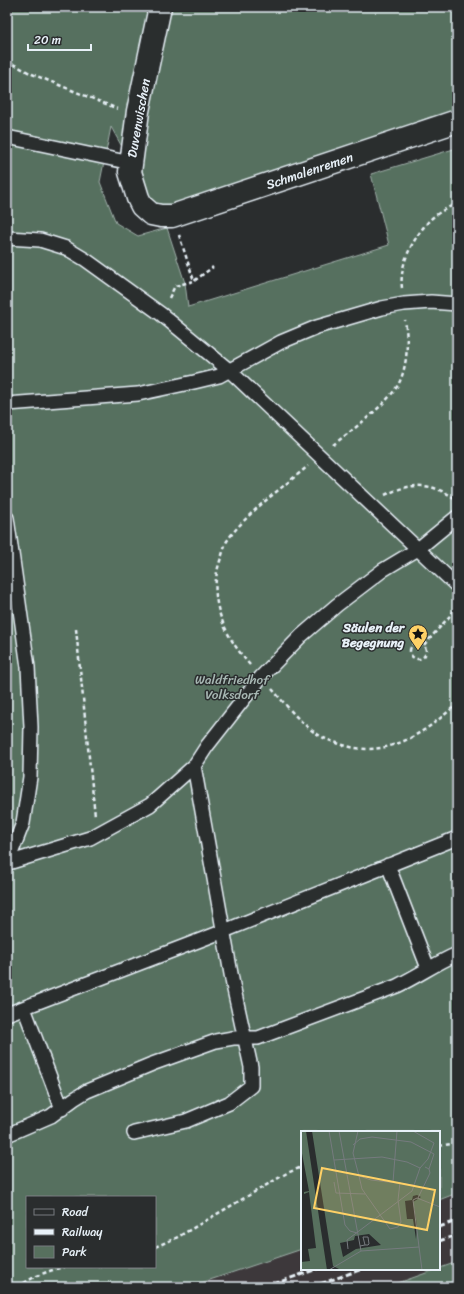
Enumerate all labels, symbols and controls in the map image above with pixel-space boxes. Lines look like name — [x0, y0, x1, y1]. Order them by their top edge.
scale bar — [28, 26, 91, 52]
text: 20 m — [34, 29, 61, 51]
street label: Duvenwischen — [120, 77, 157, 159]
street label: Schmalenremen — [263, 145, 356, 196]
place label: Säulen der Begegnung — [342, 616, 406, 654]
place icon: Säulen der Begegnung — [407, 623, 429, 651]
park label: Waldfriedhof Volksdorf — [195, 668, 271, 706]
inset map — [301, 1131, 440, 1270]
legend — [26, 1196, 156, 1268]
text: Road — [62, 1201, 89, 1223]
text: Railway — [62, 1221, 103, 1243]
text: Park — [62, 1241, 87, 1263]

